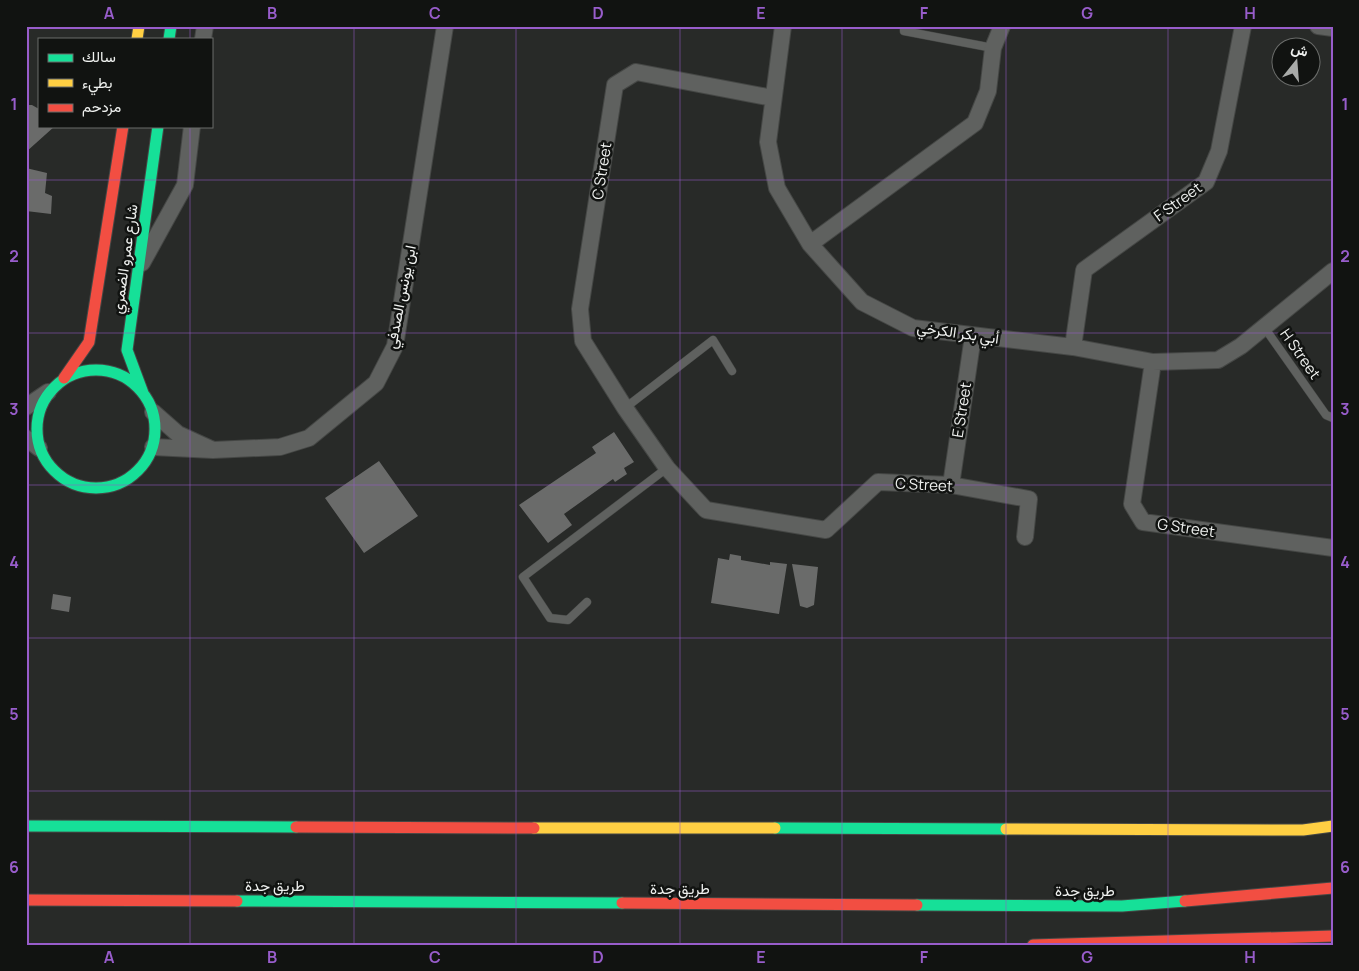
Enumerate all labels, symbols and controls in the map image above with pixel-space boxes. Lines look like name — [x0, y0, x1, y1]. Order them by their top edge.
text: A — [104, 2, 115, 24]
text: B — [267, 2, 277, 24]
text: C — [429, 2, 441, 24]
text: D — [592, 2, 604, 24]
text: E — [756, 2, 766, 24]
text: F — [920, 2, 929, 24]
text: G — [1081, 2, 1093, 24]
text: H — [1244, 2, 1256, 24]
legend — [38, 38, 212, 128]
north arrow — [1272, 38, 1322, 88]
text: ش — [1289, 38, 1311, 61]
text: سالك — [82, 46, 116, 67]
text: بطيء — [82, 72, 112, 96]
text: 1 — [10, 93, 18, 115]
text: 1 — [1341, 93, 1349, 115]
text: مزدحم — [82, 96, 121, 117]
street label: C Street — [587, 141, 616, 201]
street label: F Street — [1149, 177, 1206, 226]
street label: شارع عمرو الضمري — [106, 203, 146, 316]
street label: ابن يونس الصدفي — [380, 243, 424, 351]
text: 2 — [9, 245, 19, 267]
text: 2 — [1340, 245, 1350, 267]
street label: أبي بكر الكرخي — [915, 316, 1001, 352]
street label: H Street — [1275, 324, 1325, 383]
street label: E Street — [947, 381, 976, 439]
text: 3 — [9, 398, 19, 420]
text: 3 — [1340, 398, 1350, 420]
street label: C Street — [895, 473, 953, 496]
street label: G Street — [1156, 513, 1216, 542]
text: 4 — [9, 551, 19, 573]
text: 4 — [1340, 551, 1350, 573]
text: 5 — [9, 703, 19, 725]
text: 5 — [1340, 703, 1350, 725]
text: 6 — [9, 856, 19, 878]
text: 6 — [1340, 856, 1350, 878]
street label: طريق جدة — [245, 875, 305, 896]
street label: طريق جدة — [650, 878, 710, 899]
street label: طريق جدة — [1055, 880, 1115, 901]
text: A — [104, 946, 115, 968]
text: B — [267, 946, 277, 968]
text: C — [429, 946, 441, 968]
text: D — [592, 946, 604, 968]
text: E — [756, 946, 766, 968]
text: F — [920, 946, 929, 968]
text: G — [1081, 946, 1093, 968]
text: H — [1244, 946, 1256, 968]

